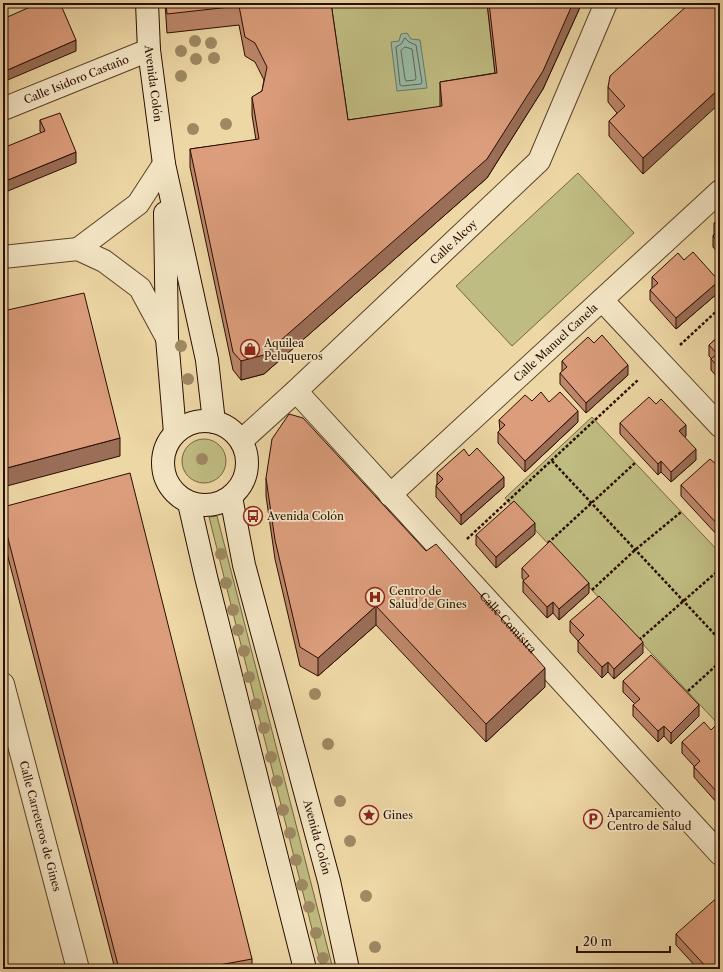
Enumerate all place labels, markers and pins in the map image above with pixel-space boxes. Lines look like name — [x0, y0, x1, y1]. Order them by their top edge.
place label: Aquilea Peluqueros — [263, 336, 323, 363]
shop icon: Aquilea Peluqueros — [239, 338, 261, 360]
bus stop icon: Avenida Colón — [242, 505, 264, 527]
place label: Avenida Colón — [266, 509, 344, 523]
place label: Centro de Salud de Gines — [389, 584, 467, 611]
hospital icon: Centro de Salud de Gines — [364, 586, 386, 608]
place icon: Gines — [358, 804, 380, 826]
place label: Aparcamiento Centro de Salud — [606, 806, 692, 833]
place label: Gines — [383, 808, 413, 822]
parking icon: Aparcamiento Centro de Salud — [582, 808, 604, 830]

